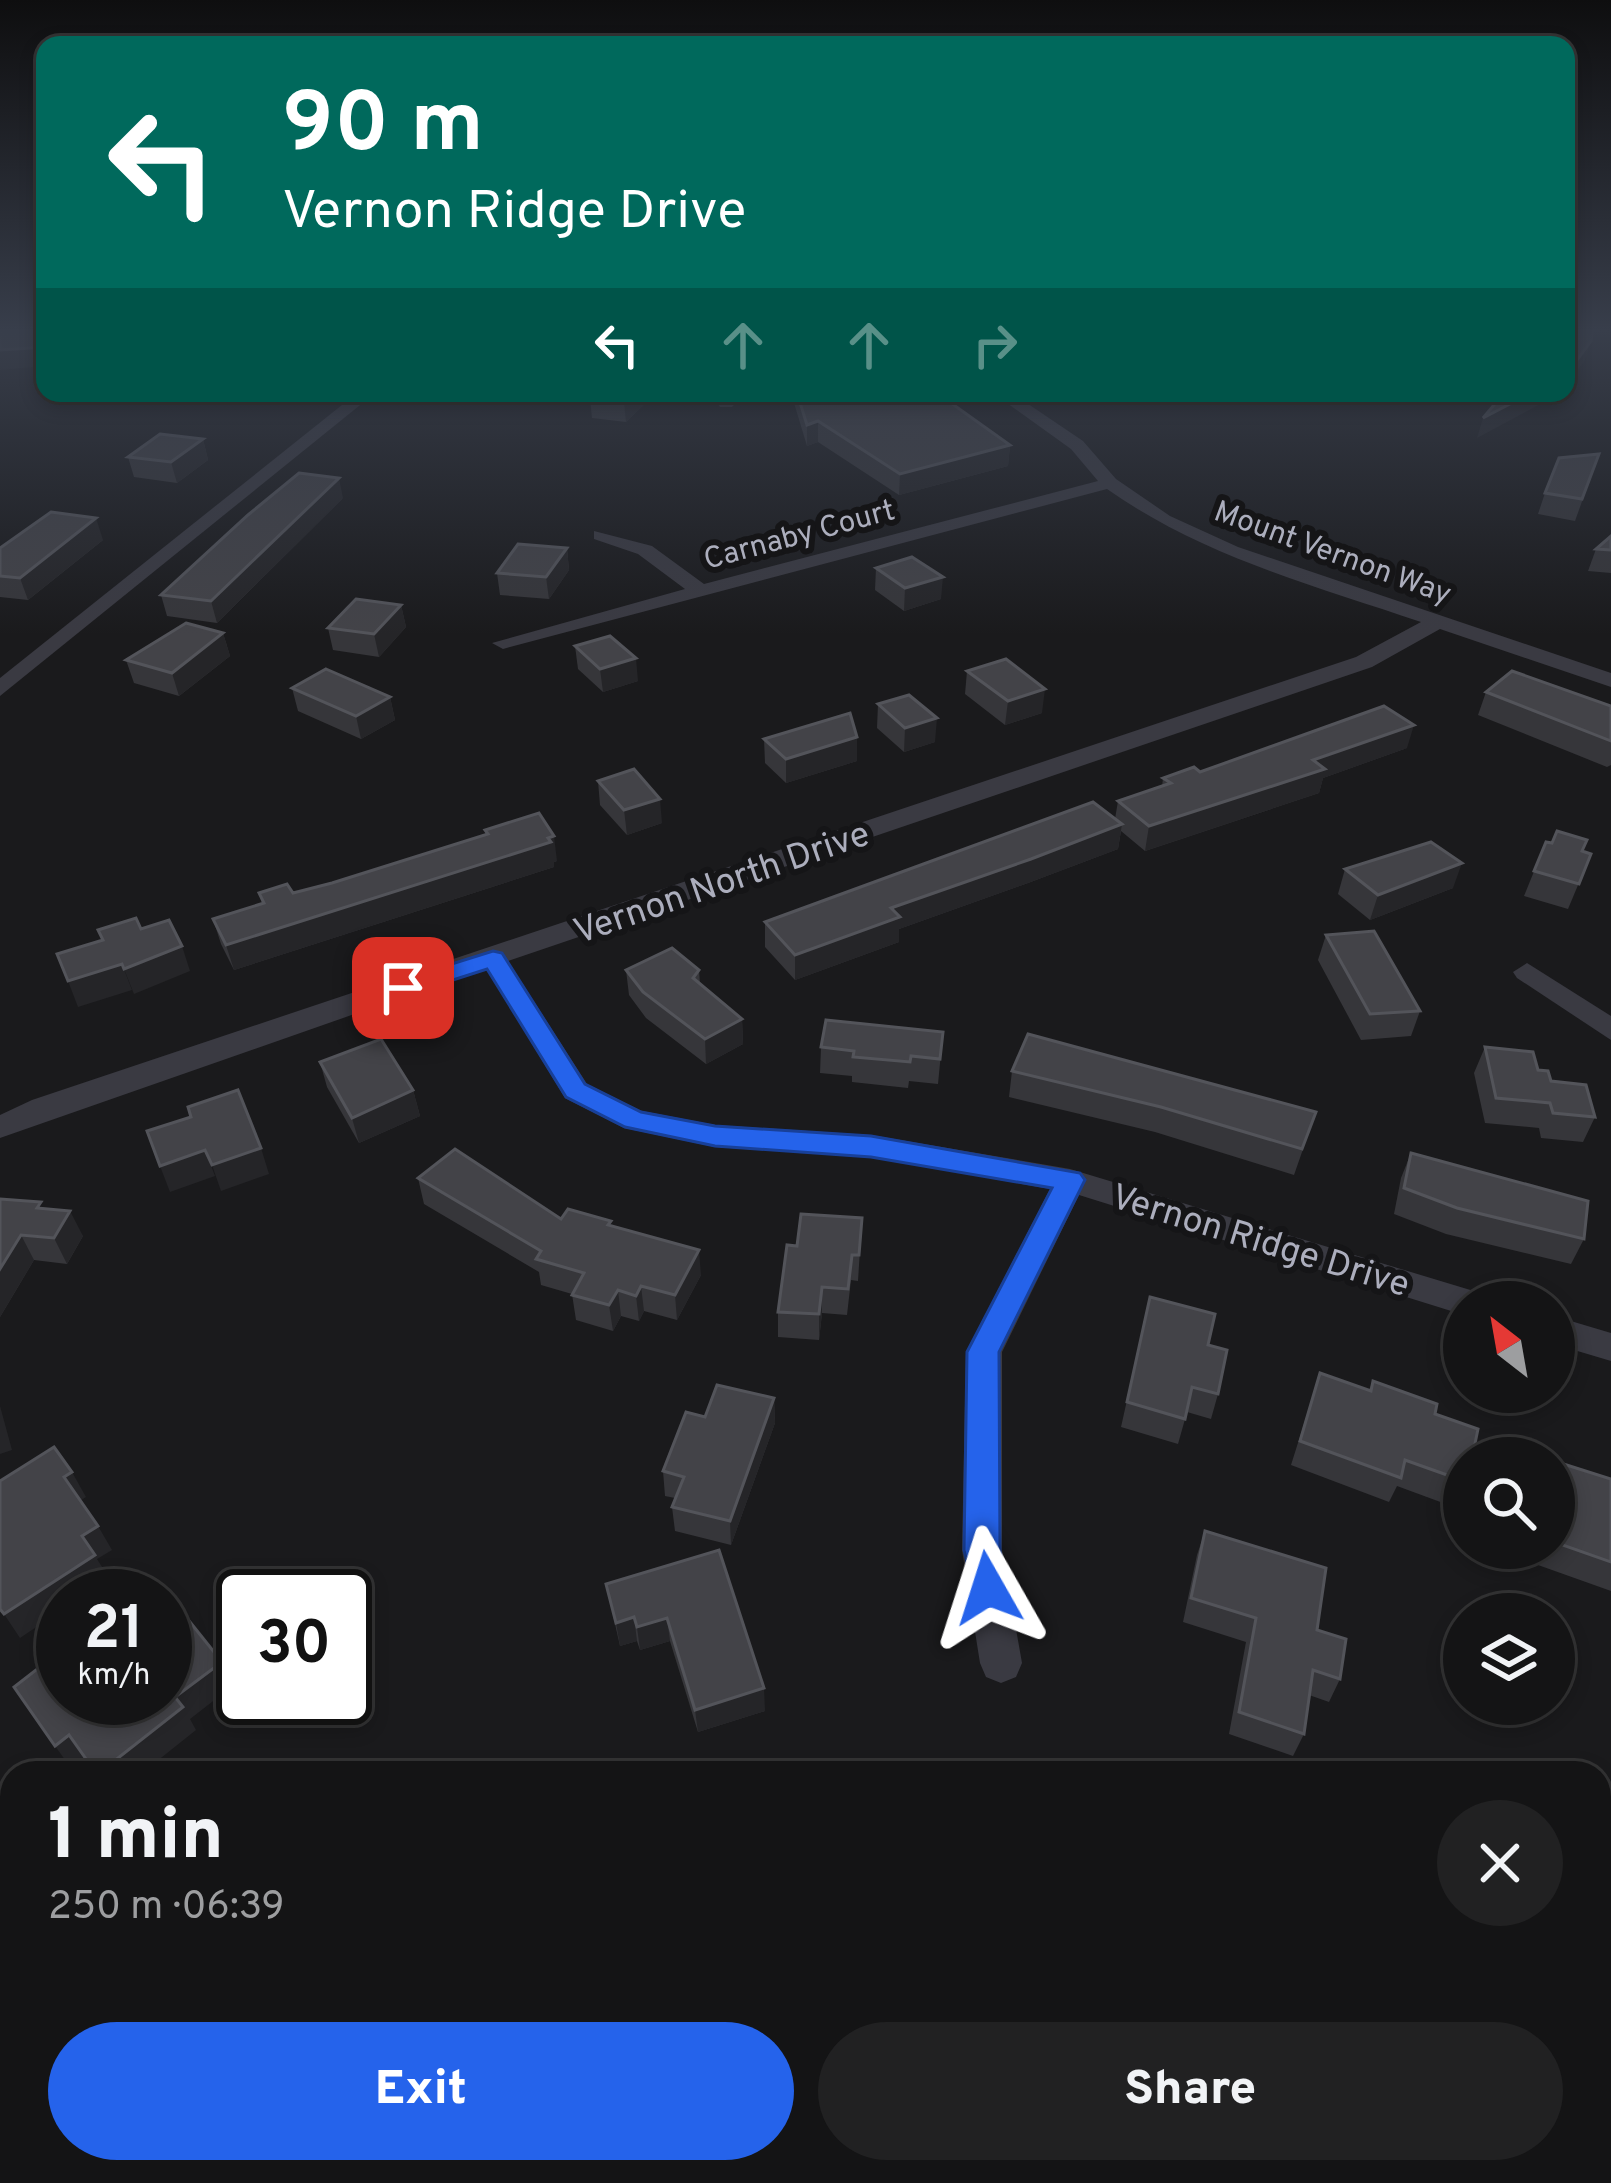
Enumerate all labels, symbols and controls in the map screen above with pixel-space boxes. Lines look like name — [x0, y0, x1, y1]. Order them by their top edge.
text: 90 m — [282, 75, 484, 181]
icon: left — [84, 84, 240, 240]
text: Vernon Ridge Drive — [282, 179, 746, 248]
icon: left — [584, 312, 650, 378]
icon: ahead — [710, 312, 776, 378]
icon: ahead — [836, 312, 902, 378]
icon: right — [962, 312, 1028, 378]
street label: Carnaby Court — [700, 493, 899, 580]
street label: Mount Vernon Way — [1209, 494, 1456, 614]
street label: Vernon North Drive — [568, 813, 876, 957]
pin — [352, 937, 454, 1039]
icon: arrive — [370, 955, 436, 1021]
street label: Vernon Ridge Drive — [1105, 1176, 1415, 1310]
north arrow — [1443, 1281, 1575, 1413]
map controls — [1443, 1281, 1575, 1725]
button: search — [1443, 1437, 1575, 1569]
position arrow — [925, 1525, 1051, 1651]
speed limit sign: 30 — [216, 1569, 372, 1725]
button: layers — [1443, 1593, 1575, 1725]
text: 21 — [84, 1594, 144, 1670]
text: km/h — [78, 1658, 150, 1695]
text: 1 min — [48, 1793, 224, 1885]
button: close — [1437, 1800, 1563, 1926]
text: 250 m · 06:39 — [48, 1884, 285, 1933]
button: Exit — [48, 2022, 794, 2160]
button: Share — [818, 2022, 1563, 2160]

